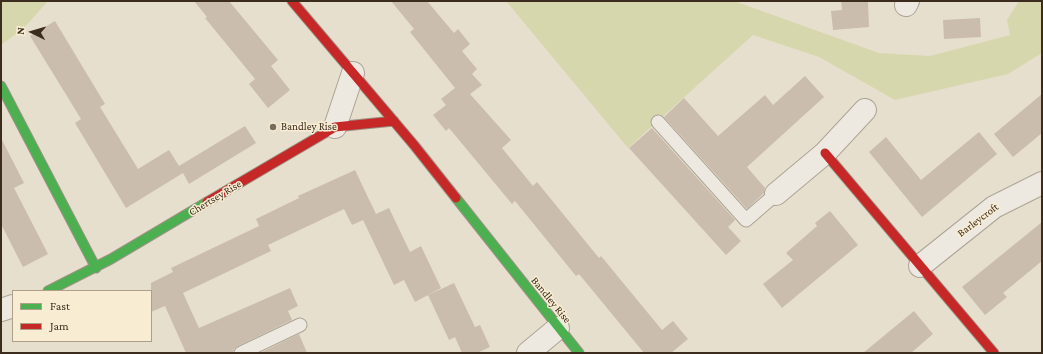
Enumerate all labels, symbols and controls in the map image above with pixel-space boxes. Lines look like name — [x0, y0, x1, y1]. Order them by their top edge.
north arrow — [12, 12, 52, 52]
text: N — [14, 27, 26, 35]
place label: Bandley Rise — [281, 120, 337, 134]
marker: Bandley Rise — [268, 122, 278, 132]
street label: Chertsey Rise — [186, 177, 244, 219]
street label: Barleycroft — [955, 200, 1001, 240]
street label: Bandley Rise — [528, 274, 574, 326]
legend — [12, 290, 152, 342]
text: Fast — [50, 299, 70, 313]
text: Jam — [50, 319, 69, 333]

